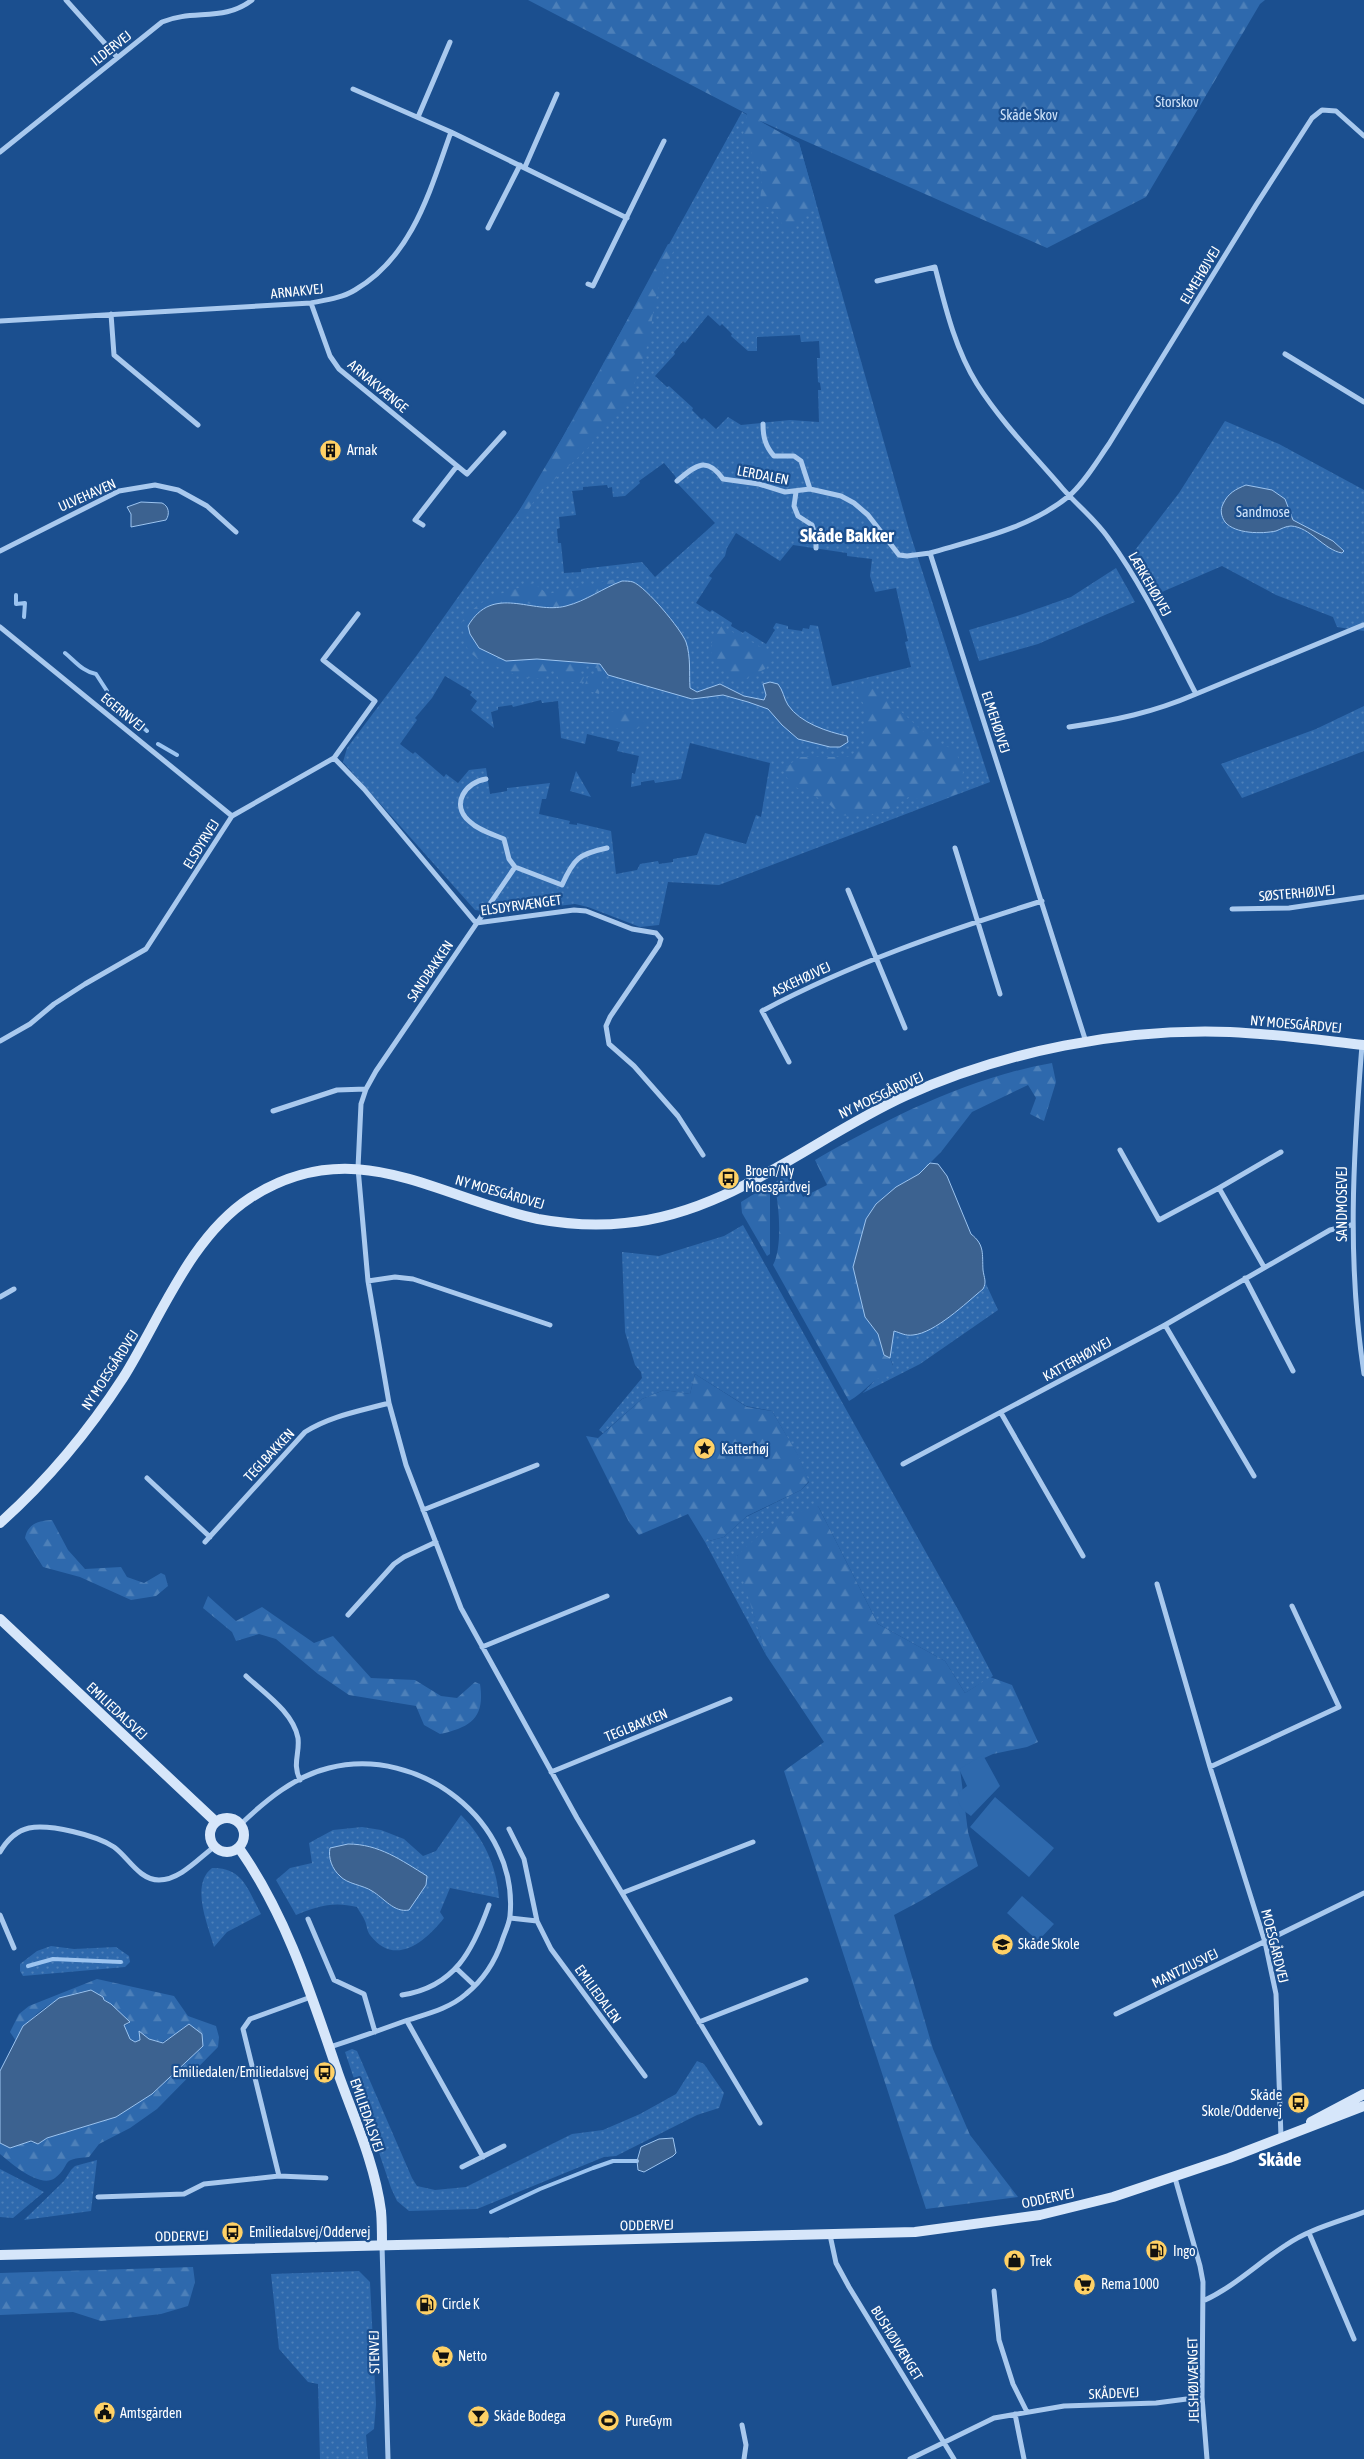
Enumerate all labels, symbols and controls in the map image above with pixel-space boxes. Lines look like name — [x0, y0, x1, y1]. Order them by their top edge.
street label: ILDERVEJ — [88, 27, 134, 69]
park label: Storskov — [1155, 94, 1199, 110]
park label: Skåde Skov — [1000, 107, 1058, 123]
street label: ELMEHØJVEJ — [1177, 243, 1223, 307]
street label: ARNAKVEJ — [270, 280, 324, 302]
street label: ARNAKVÆNGE — [345, 356, 411, 416]
building icon: Arnak — [319, 438, 343, 462]
place label: Arnak — [347, 442, 377, 458]
street label: LERDALEN — [736, 462, 790, 488]
street label: ULVEHAVEN — [56, 475, 118, 515]
park label: Sandmose — [1236, 504, 1290, 520]
district label: Skåde Bakker — [800, 524, 894, 546]
street label: LÆRKEHØJVEJ — [1125, 549, 1175, 619]
street label: EGERNVEJ — [98, 689, 148, 735]
street label: ELMEHØJVEJ — [978, 689, 1014, 755]
street label: ELSDYRVEJ — [180, 816, 222, 872]
street label: SØSTERHØJVEJ — [1258, 882, 1336, 904]
street label: ELSDYRVÆNGET — [480, 891, 562, 919]
street label: SANDBAKKEN — [404, 937, 456, 1005]
street label: ASKEHØJVEJ — [769, 958, 833, 1000]
street label: NY MOESGÅRDVEJ — [1249, 1011, 1343, 1036]
street label: NY MOESGÅRDVEJ — [835, 1067, 926, 1122]
place label: Broen/Ny Moesgårdvej — [745, 1163, 810, 1195]
street label: SANDMOSEVEJ — [1334, 1166, 1350, 1242]
bus stop icon: Broen/Ny Moesgårdvej — [717, 1167, 741, 1191]
street label: NY MOESGÅRDVEJ — [454, 1171, 547, 1212]
street label: NY MOESGÅRDVEJ — [77, 1326, 142, 1413]
street label: KATTERHØJVEJ — [1040, 1334, 1114, 1384]
street label: TEGLBAKKEN — [241, 1425, 297, 1485]
place icon: Katterhøj — [693, 1437, 717, 1461]
place label: Katterhøj — [721, 1441, 769, 1457]
street label: EMILIEDALSVEJ — [83, 1679, 151, 1743]
street label: TEGLBAKKEN — [602, 1705, 670, 1745]
street label: MOESGÅRDVEJ — [1258, 1907, 1293, 1985]
school or university icon: Skåde Skole — [990, 1932, 1014, 1956]
place label: Skåde Skole — [1018, 1936, 1080, 1952]
street label: MANTZIUSVEJ — [1149, 1945, 1221, 1991]
street label: EMILIEDALEN — [571, 1962, 625, 2026]
bus stop icon: Emiliedalen/Emiliedalsvej — [313, 2060, 337, 2084]
place label: Emiliedalen/Emiliedalsvej — [172, 2064, 309, 2080]
street label: EMILIEDALSVEJ — [347, 2076, 387, 2154]
place label: Skåde Skole/Oddervej — [1202, 2087, 1282, 2119]
bus stop icon: Skåde Skole/Oddervej — [1286, 2091, 1310, 2115]
district label: Skåde — [1259, 2148, 1302, 2170]
street label: ODDERVEJ — [1020, 2185, 1076, 2211]
street label: ODDERVEJ — [620, 2217, 674, 2233]
bus stop icon: Emiliedalsvej/Oddervej — [221, 2220, 245, 2244]
place label: Emiliedalsvej/Oddervej — [249, 2224, 370, 2240]
street label: ODDERVEJ — [155, 2228, 209, 2244]
fuel station icon: Ingo — [1145, 2239, 1169, 2263]
place label: Ingo — [1173, 2243, 1196, 2259]
shop icon: Trek — [1002, 2249, 1026, 2273]
place label: Trek — [1030, 2253, 1052, 2269]
supermarket icon: Rema 1000 — [1073, 2272, 1097, 2296]
place label: Rema 1000 — [1101, 2276, 1160, 2292]
fuel station icon: Circle K — [414, 2292, 438, 2316]
place label: Circle K — [442, 2296, 480, 2312]
street label: BUSHØJVÆNGET — [868, 2303, 926, 2383]
street label: STENVEJ — [366, 2330, 382, 2374]
street label: JELSHØJVÆNGET — [1184, 2337, 1202, 2423]
supermarket icon: Netto — [430, 2344, 454, 2368]
place label: Netto — [458, 2348, 487, 2364]
street label: SKÅDEVEJ — [1088, 2383, 1140, 2402]
public building icon: Amtsgården — [92, 2401, 116, 2425]
bar icon: Skåde Bodega — [466, 2404, 490, 2428]
place label: Amtsgården — [120, 2405, 182, 2421]
place label: Skåde Bodega — [494, 2408, 566, 2424]
sports icon: PureGym — [597, 2409, 621, 2433]
place label: PureGym — [625, 2413, 672, 2429]

